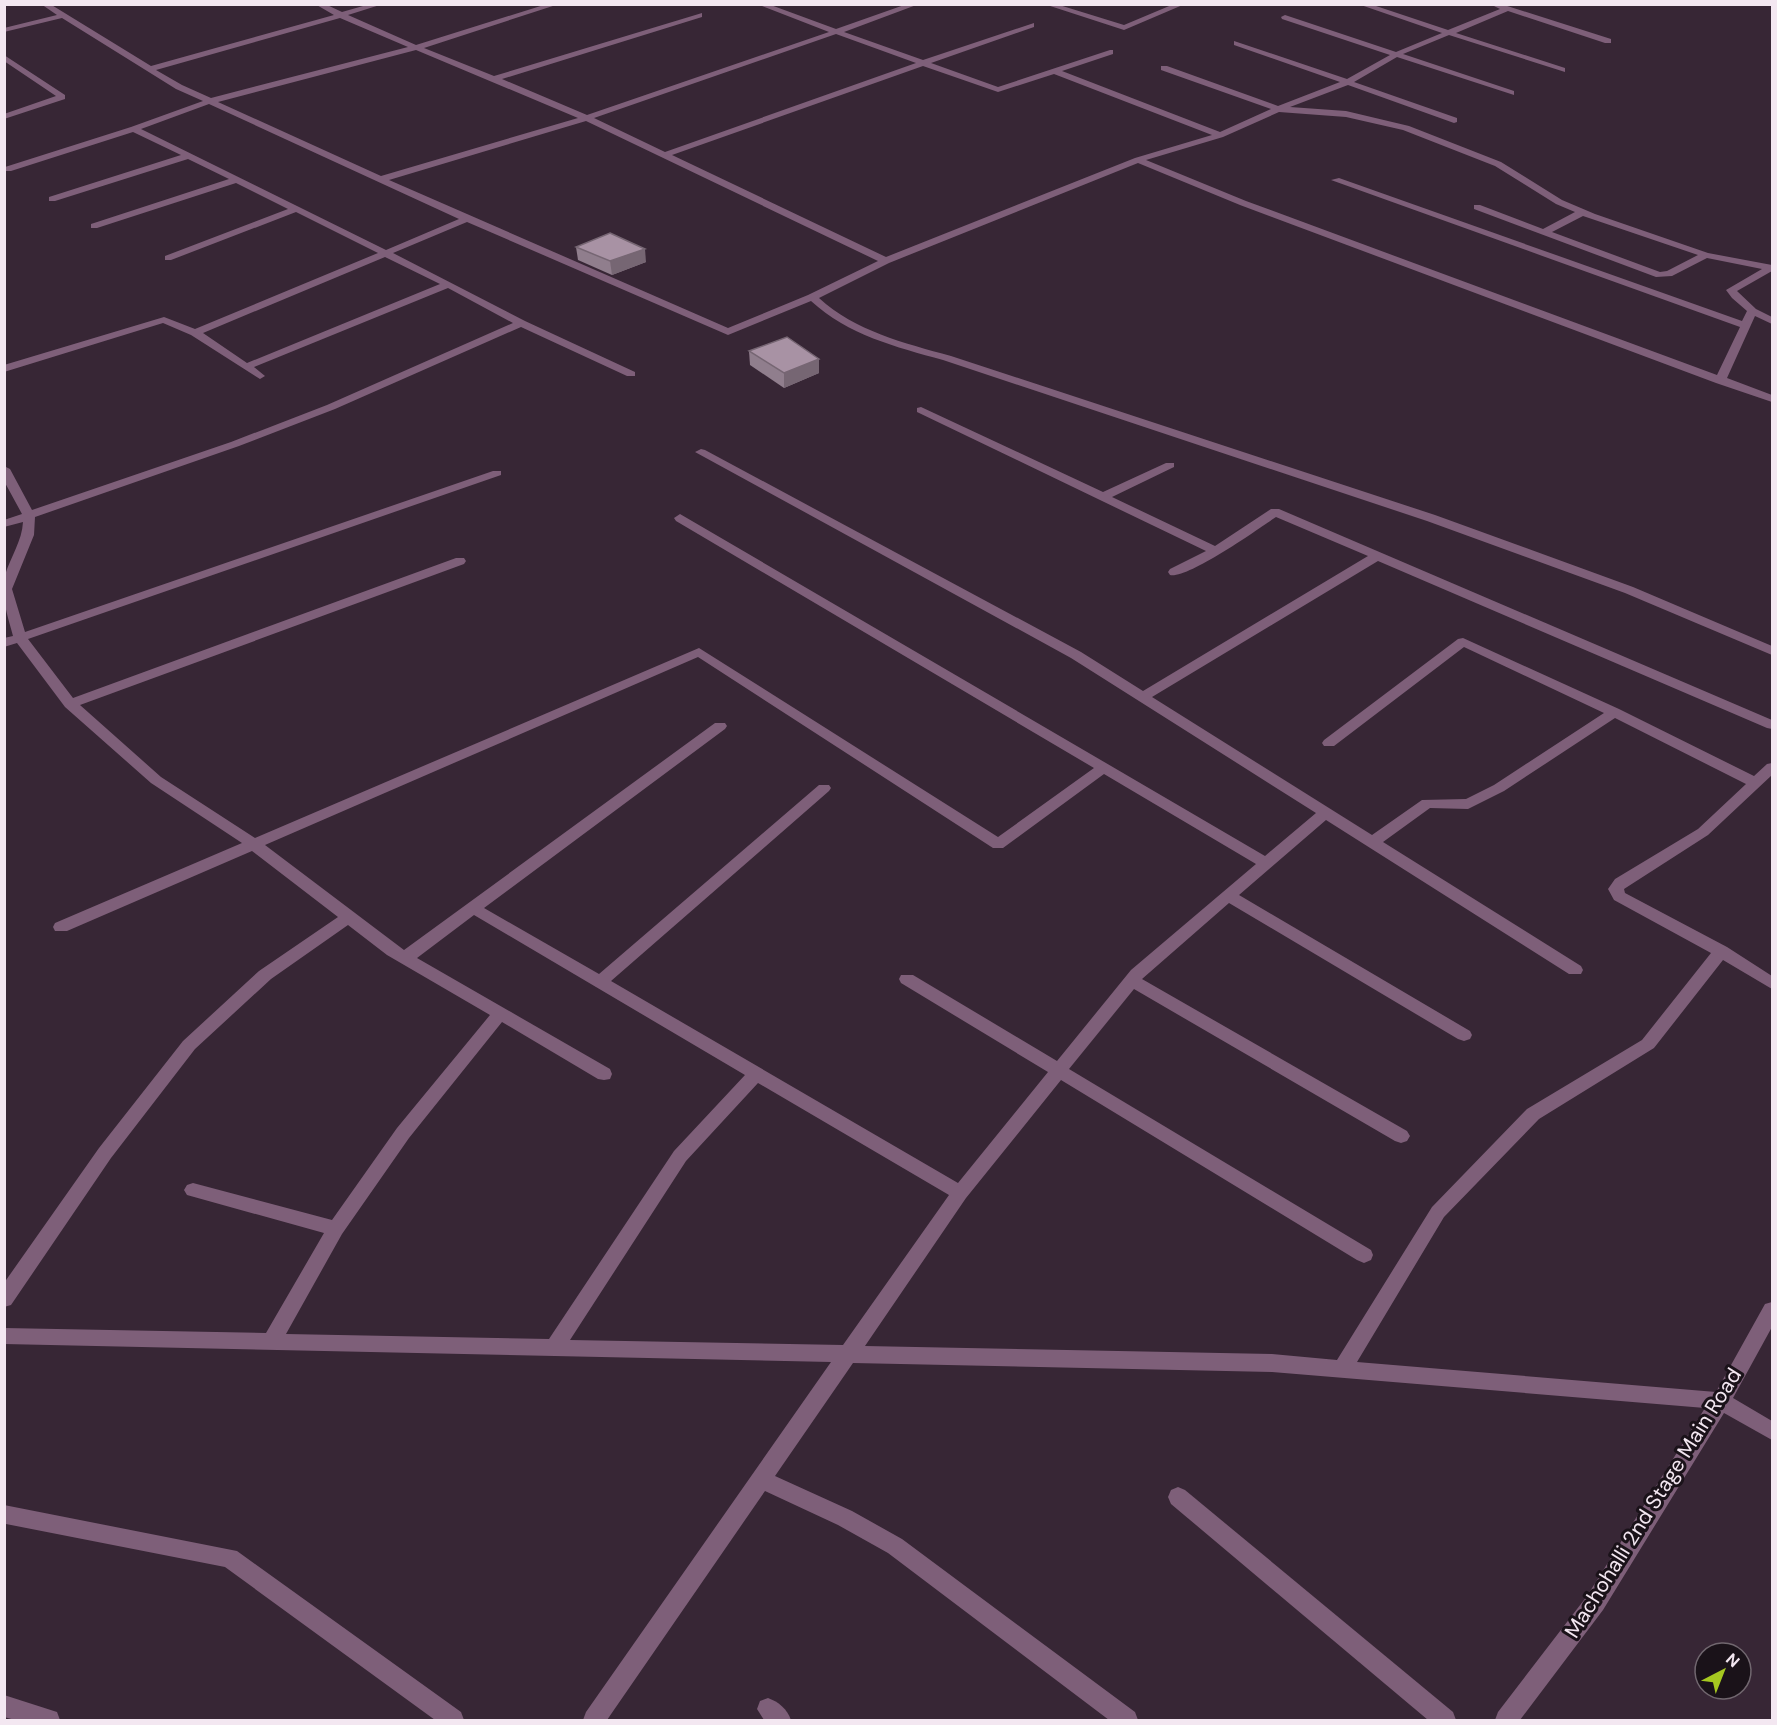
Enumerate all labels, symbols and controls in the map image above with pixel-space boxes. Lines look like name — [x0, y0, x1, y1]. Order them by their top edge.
street label: Machohalli 2nd Stage Main Road — [1558, 1363, 1748, 1643]
north arrow — [1693, 1641, 1753, 1701]
text: N — [1721, 1649, 1744, 1672]

